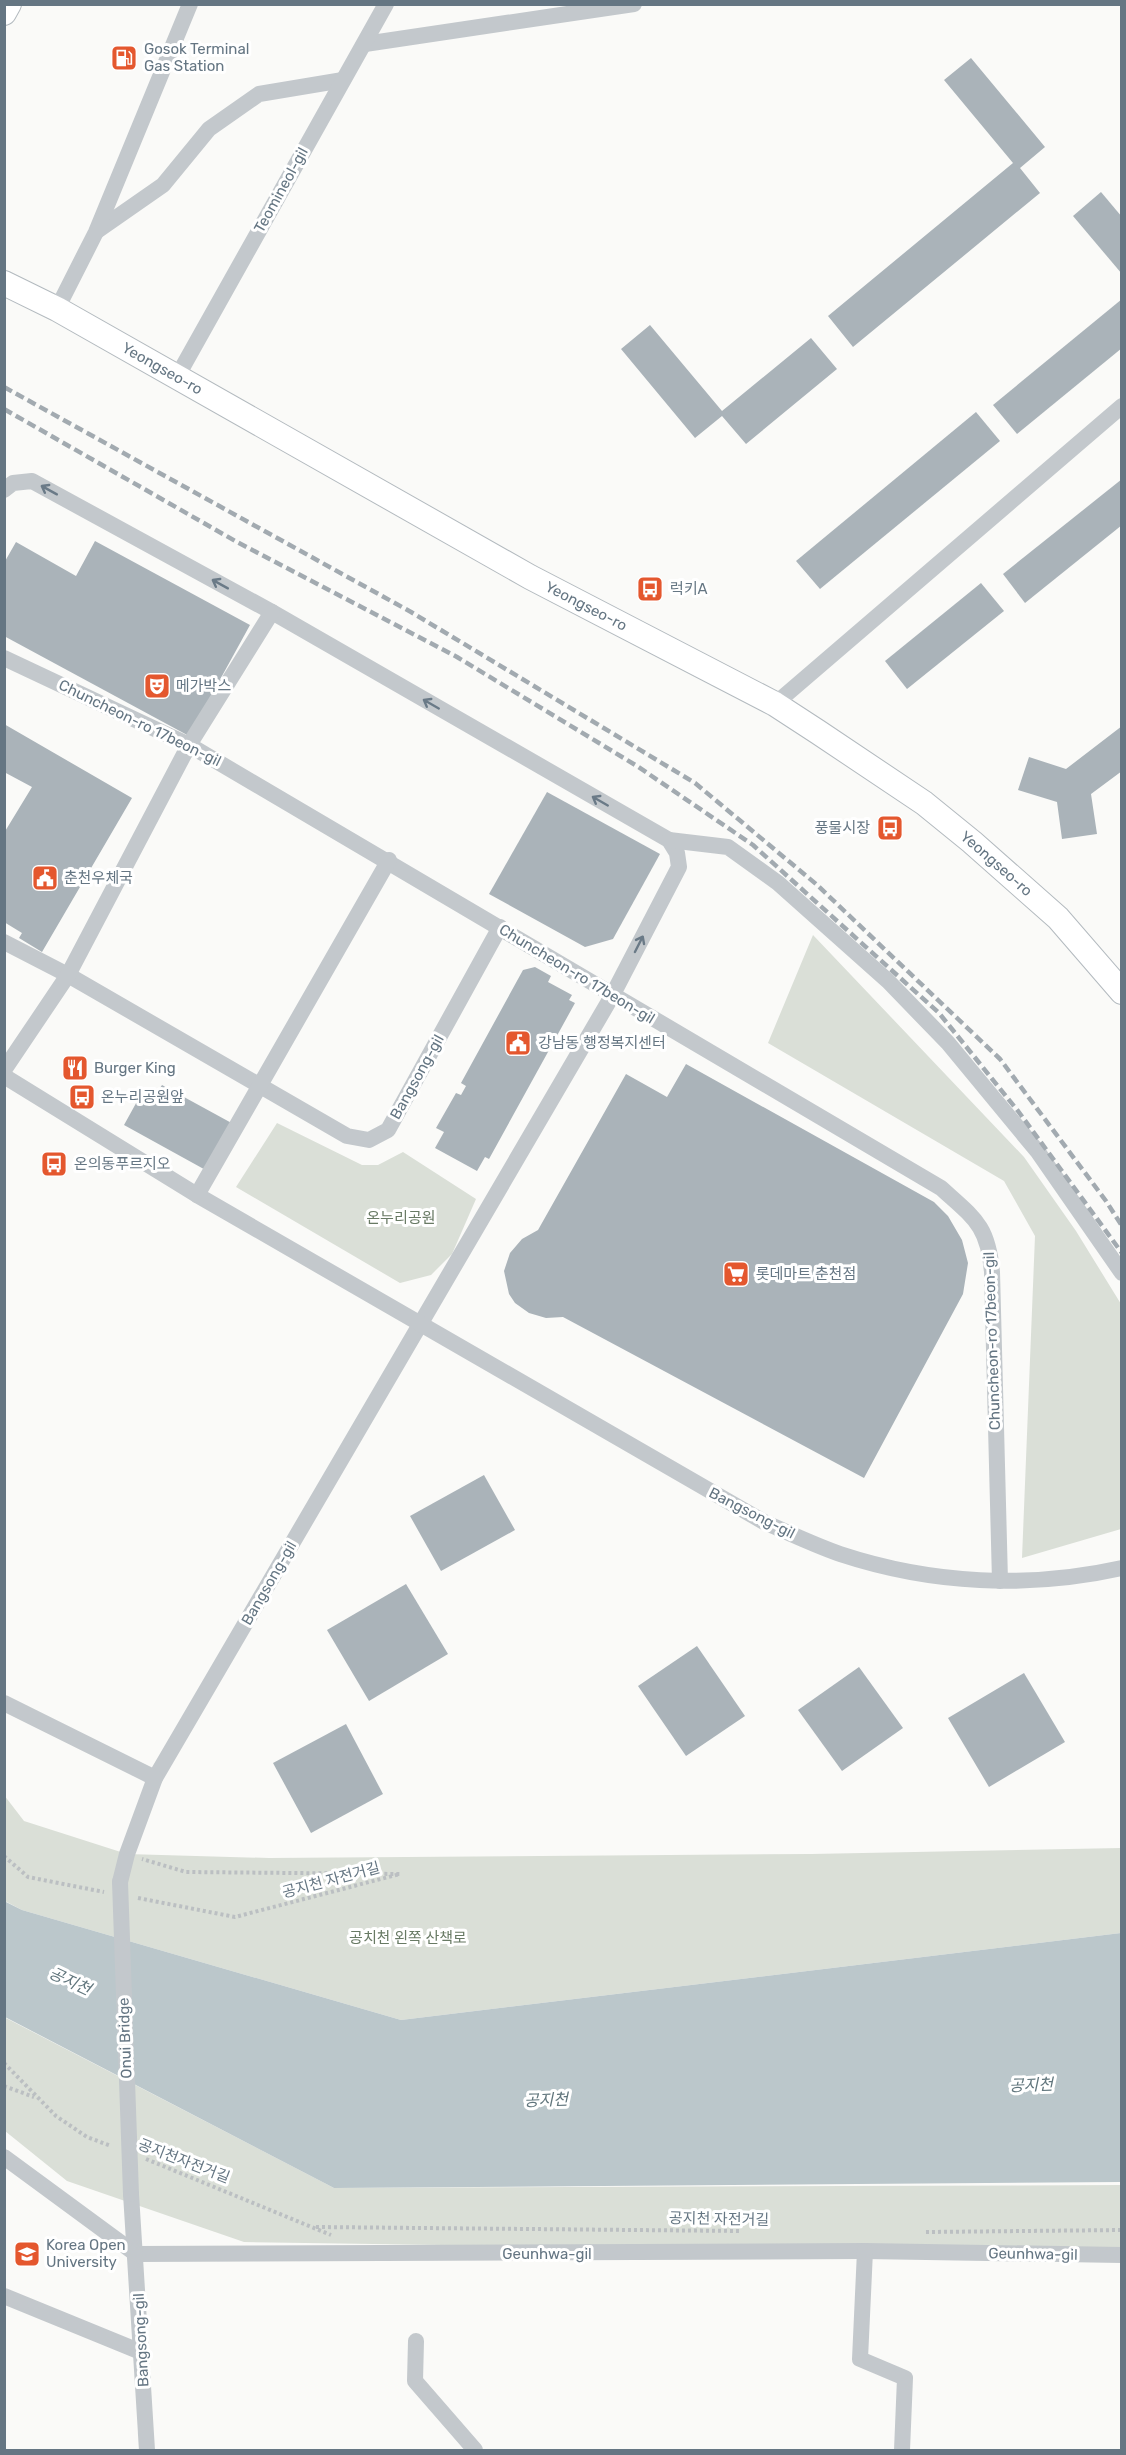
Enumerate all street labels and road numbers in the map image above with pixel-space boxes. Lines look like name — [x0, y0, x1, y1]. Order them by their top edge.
street label: Teomineol-gil — [250, 144, 312, 236]
street label: Yeongseo-ro — [119, 339, 206, 399]
street label: Yeongseo-ro — [542, 578, 630, 635]
street label: Chuncheon-ro 17beon-gil — [56, 676, 224, 770]
street label: Yeongseo-ro — [957, 827, 1036, 900]
street label: Chuncheon-ro 17beon-gil — [496, 920, 658, 1028]
street label: Bangsong-gil — [386, 1031, 448, 1123]
street label: Chuncheon-ro 17beon-gil — [980, 1251, 1004, 1431]
street label: Bangsong-gil — [706, 1484, 798, 1542]
street label: Bangsong-gil — [238, 1538, 300, 1628]
street label: 공지천 자전거길 — [280, 1858, 382, 1902]
street label: Onui Bridge — [115, 1997, 135, 2079]
street label: 공지천자전거길 — [136, 2135, 232, 2187]
street label: 공지천 자전거길 — [669, 2209, 769, 2229]
street label: Geunhwa-gil — [988, 2244, 1078, 2264]
street label: Geunhwa-gil — [502, 2245, 592, 2263]
street label: Bangsong-gil — [130, 2293, 152, 2387]

